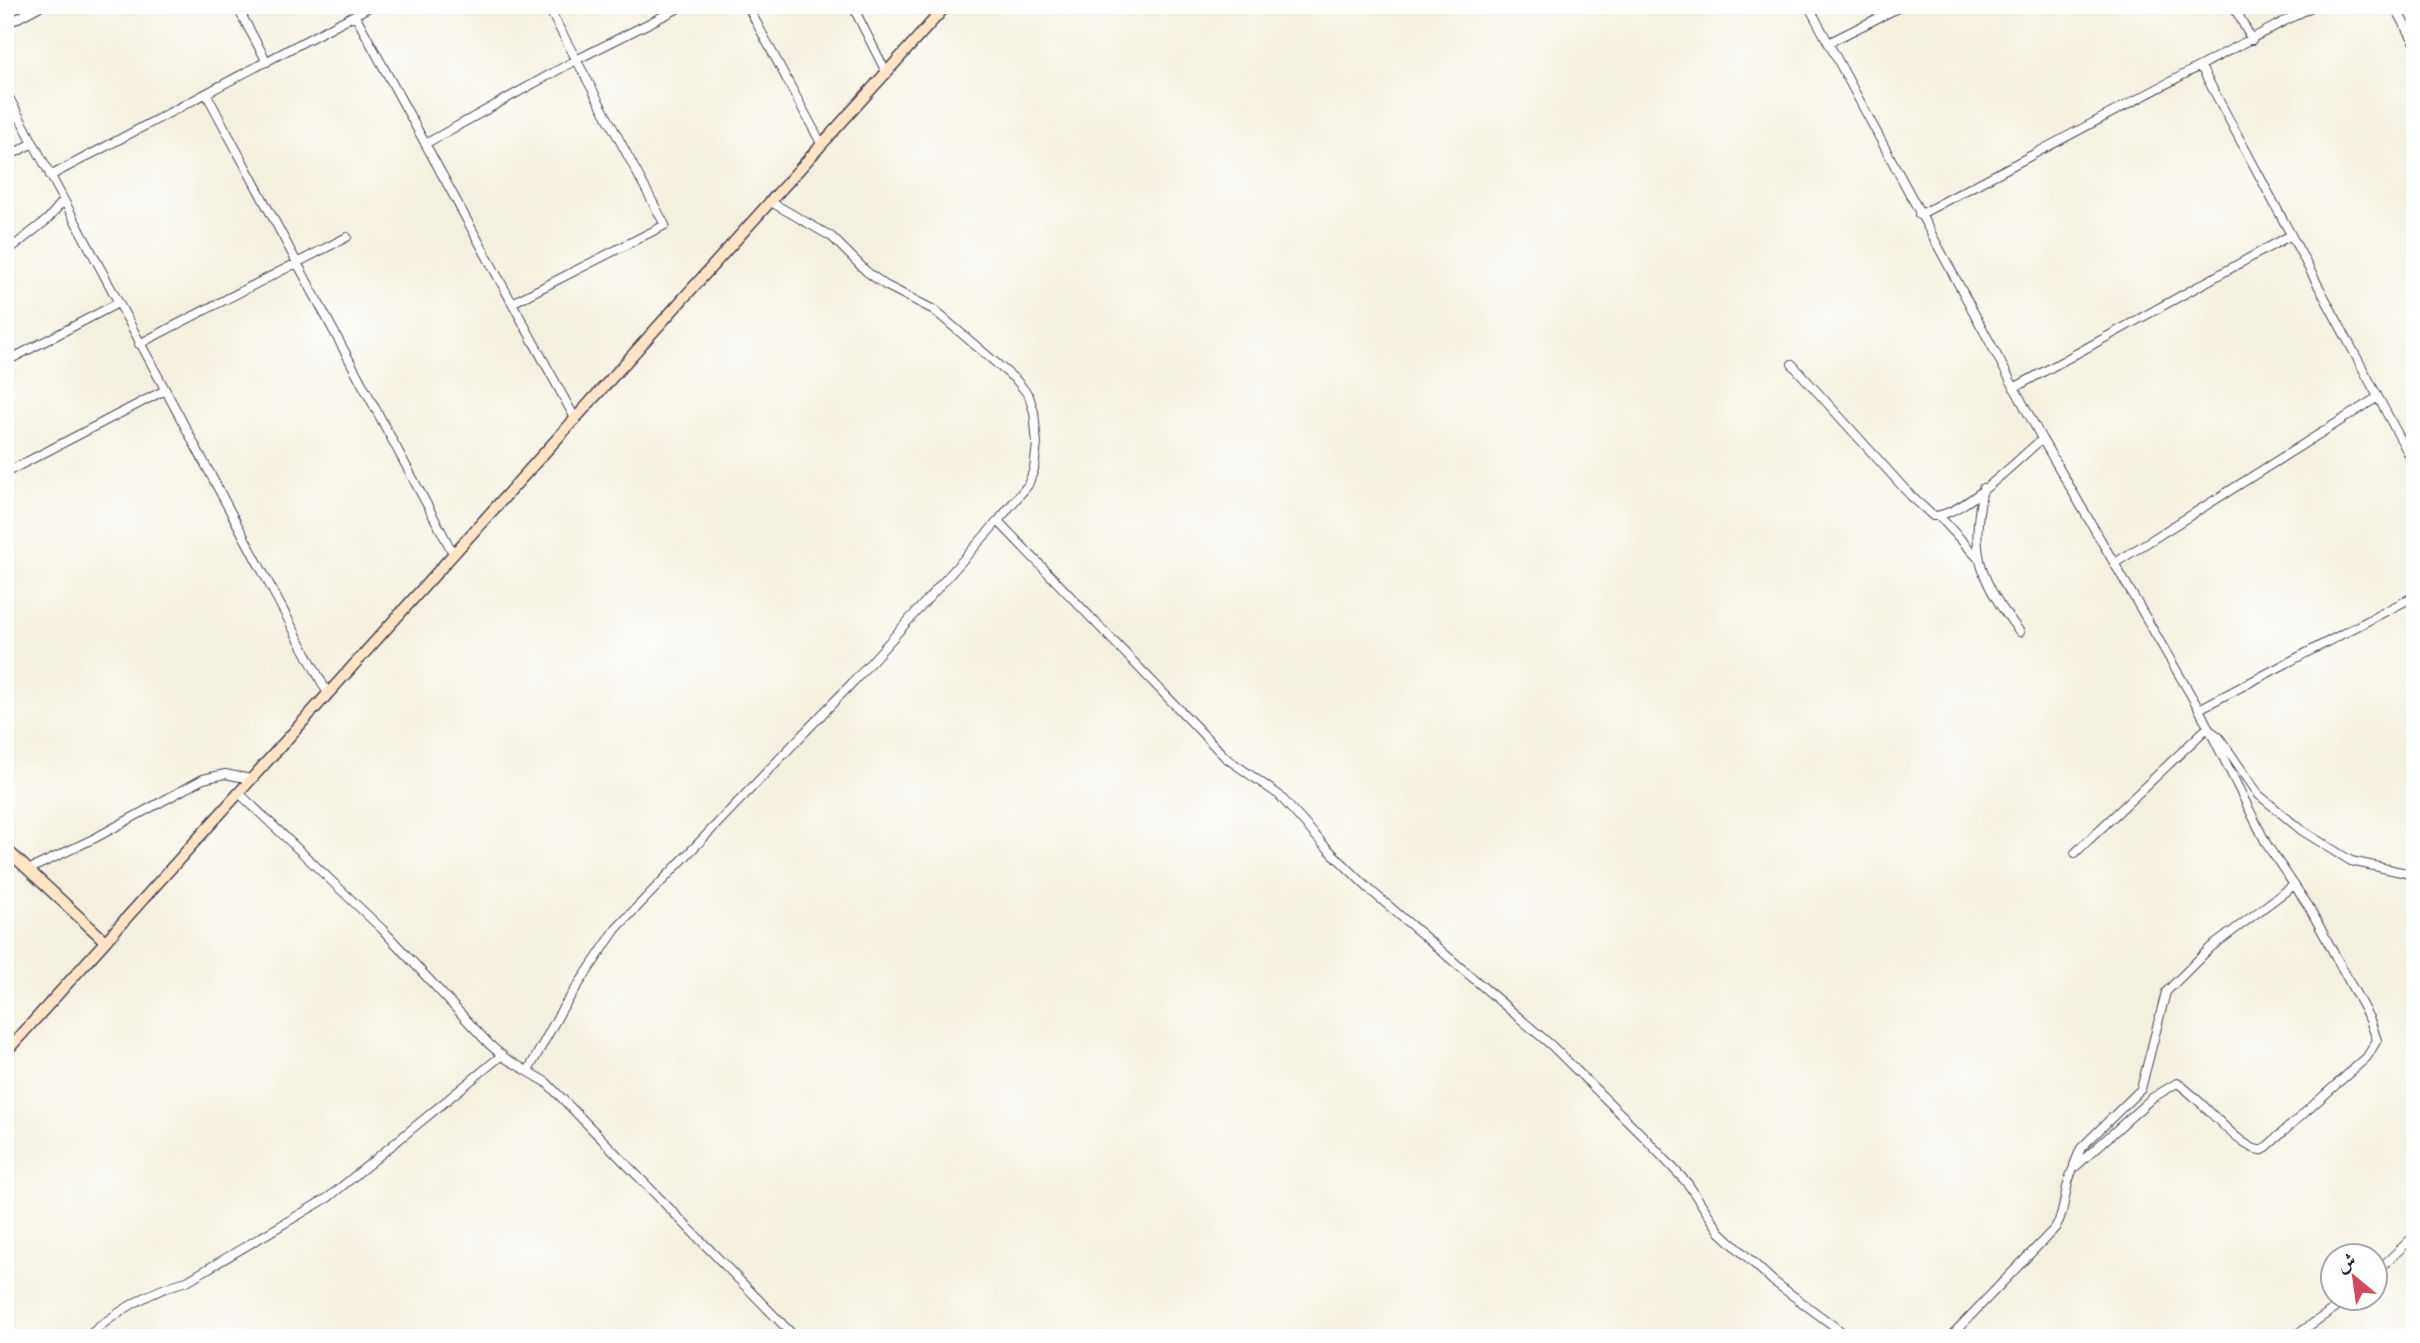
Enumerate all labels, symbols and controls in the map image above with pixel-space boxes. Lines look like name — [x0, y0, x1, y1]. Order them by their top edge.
north arrow — [2318, 1242, 2388, 1312]
text: ش — [2333, 1249, 2360, 1278]

